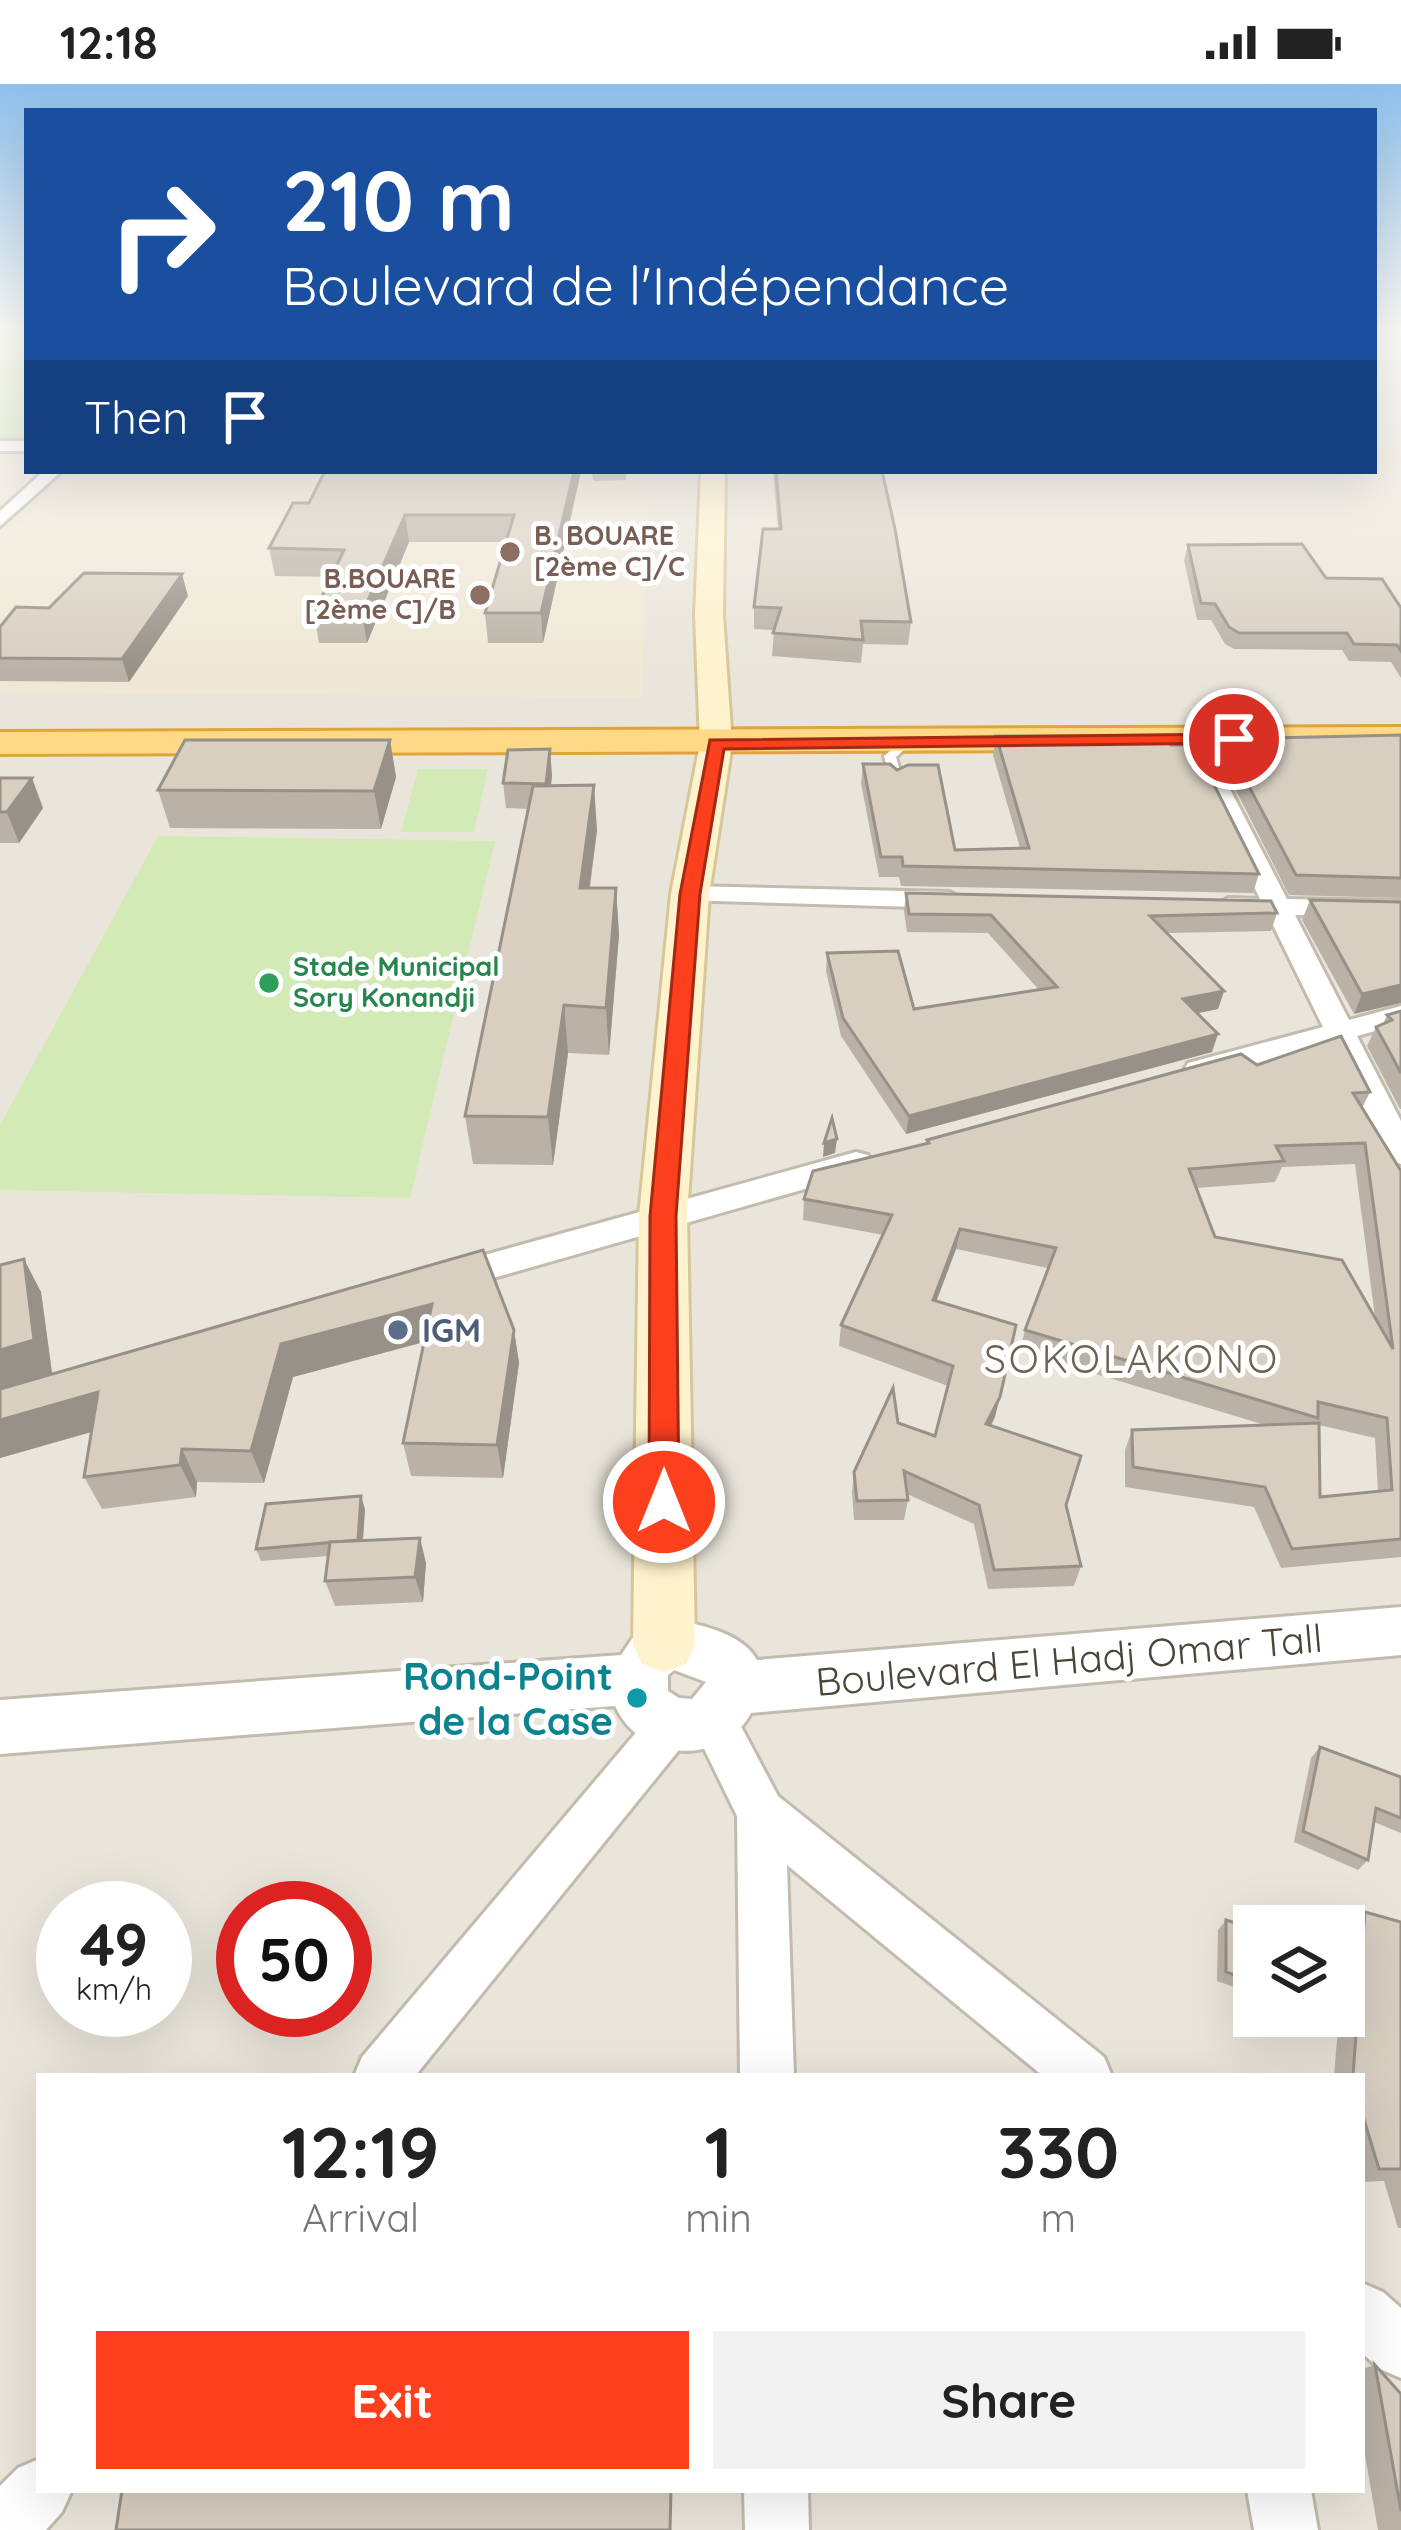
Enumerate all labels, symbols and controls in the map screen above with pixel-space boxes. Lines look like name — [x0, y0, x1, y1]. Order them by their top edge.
text: 12:18 — [60, 14, 158, 70]
text: 210 m — [282, 147, 515, 252]
icon: right — [84, 156, 240, 312]
text: Boulevard de l'Indépendance — [282, 251, 1009, 319]
icon: arrive — [212, 384, 278, 450]
text: Then — [84, 389, 188, 445]
place label: B. BOUARE [2ème C]/C — [534, 518, 685, 583]
marker: B. BOUARE [2ème C]/C — [497, 539, 523, 565]
place label: B.BOUARE [2ème C]/B — [304, 561, 456, 626]
marker: B.BOUARE [2ème C]/B — [467, 582, 493, 608]
pin — [1183, 688, 1285, 790]
icon: arrive — [1201, 706, 1267, 772]
place label: Stade Municipal Sory Konandji — [293, 949, 500, 1014]
marker: Stade Municipal Sory Konandji — [256, 970, 282, 996]
place label: IGM — [422, 1309, 481, 1350]
marker: IGM — [385, 1317, 411, 1343]
district label: SOKOLAKONO — [984, 1334, 1280, 1383]
position arrow — [601, 1439, 727, 1565]
street label: Boulevard El Hadj Omar Tall — [814, 1613, 1324, 1706]
place label: Rond-Point de la Case — [403, 1651, 613, 1745]
marker: Rond-Point de la Case — [624, 1685, 650, 1711]
speed limit sign: 50 — [216, 1881, 372, 2037]
map controls — [1233, 1905, 1365, 2037]
button: layers — [1233, 1905, 1365, 2037]
text: 49 — [80, 1906, 148, 1981]
text: km/h — [76, 1970, 152, 2008]
text: 12:19 — [282, 2106, 439, 2196]
text: 1 — [704, 2106, 733, 2196]
text: 330 — [998, 2106, 1119, 2196]
text: Arrival — [302, 2193, 419, 2242]
text: min — [685, 2193, 752, 2242]
text: m — [1041, 2193, 1076, 2242]
button: Exit — [96, 2331, 689, 2469]
button: Share — [713, 2331, 1305, 2469]

